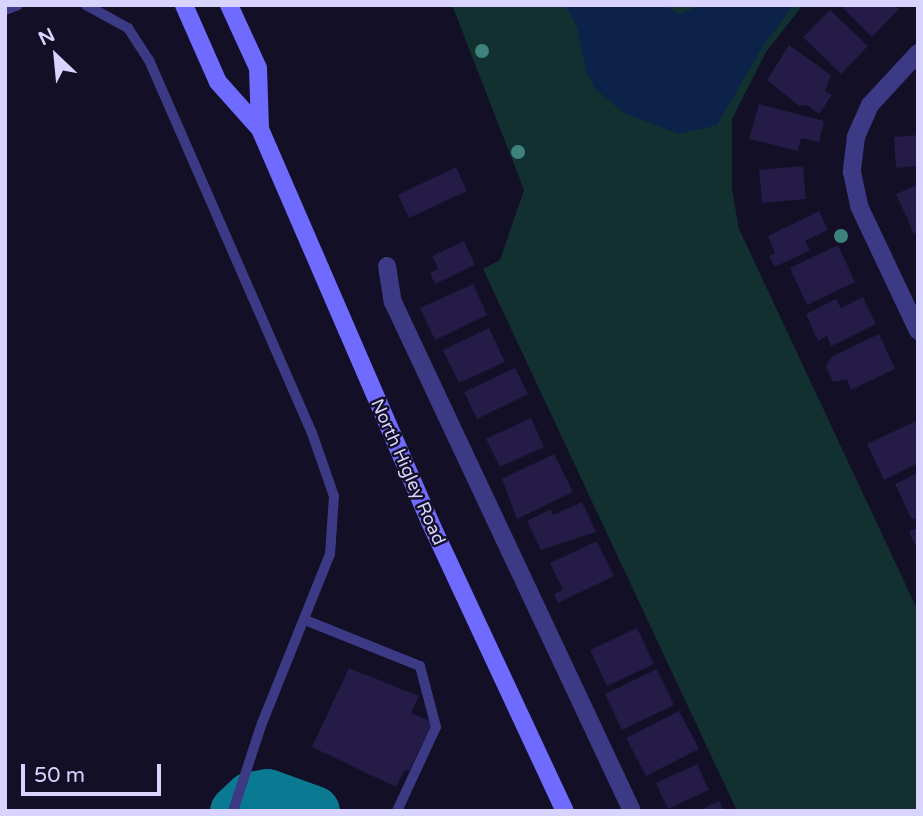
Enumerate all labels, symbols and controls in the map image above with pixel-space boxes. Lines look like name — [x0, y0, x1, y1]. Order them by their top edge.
north arrow — [21, 21, 91, 91]
text: N — [35, 24, 58, 50]
street label: North Higley Road — [366, 395, 450, 549]
scale bar — [24, 750, 164, 794]
text: 50 m — [34, 763, 85, 788]

